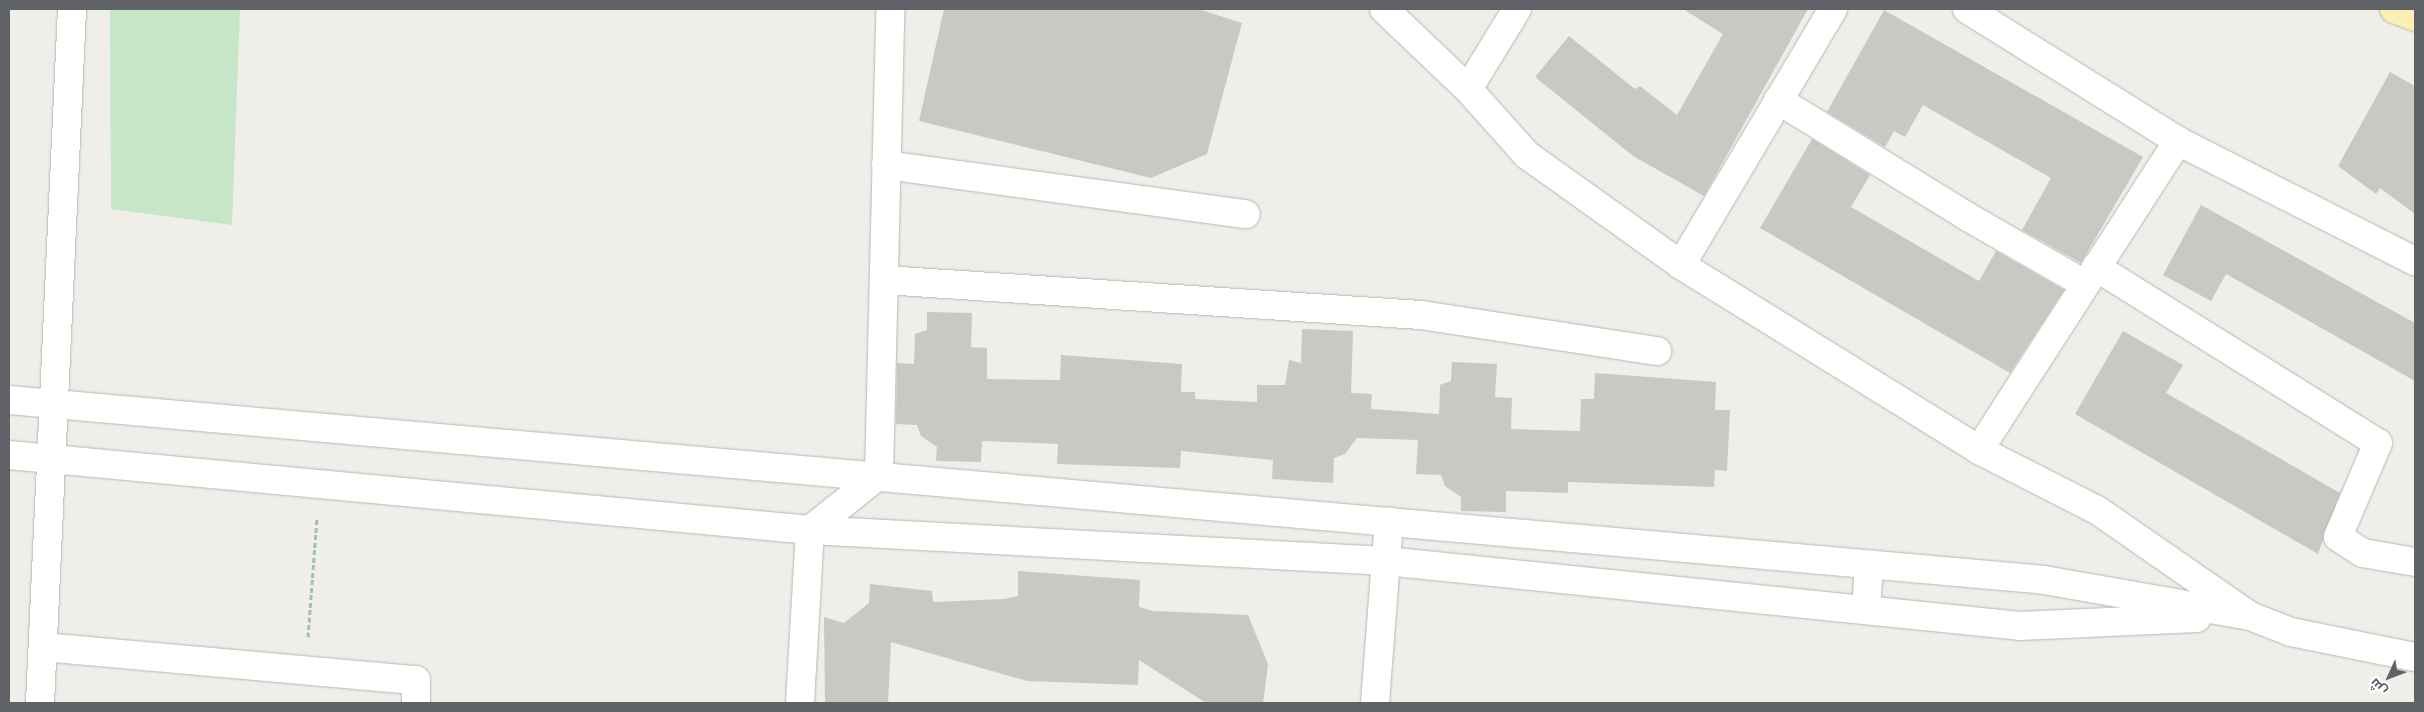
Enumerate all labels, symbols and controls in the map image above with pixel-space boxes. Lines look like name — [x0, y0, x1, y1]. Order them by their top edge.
north arrow — [2364, 652, 2414, 702]
text: ش — [2365, 675, 2391, 700]

